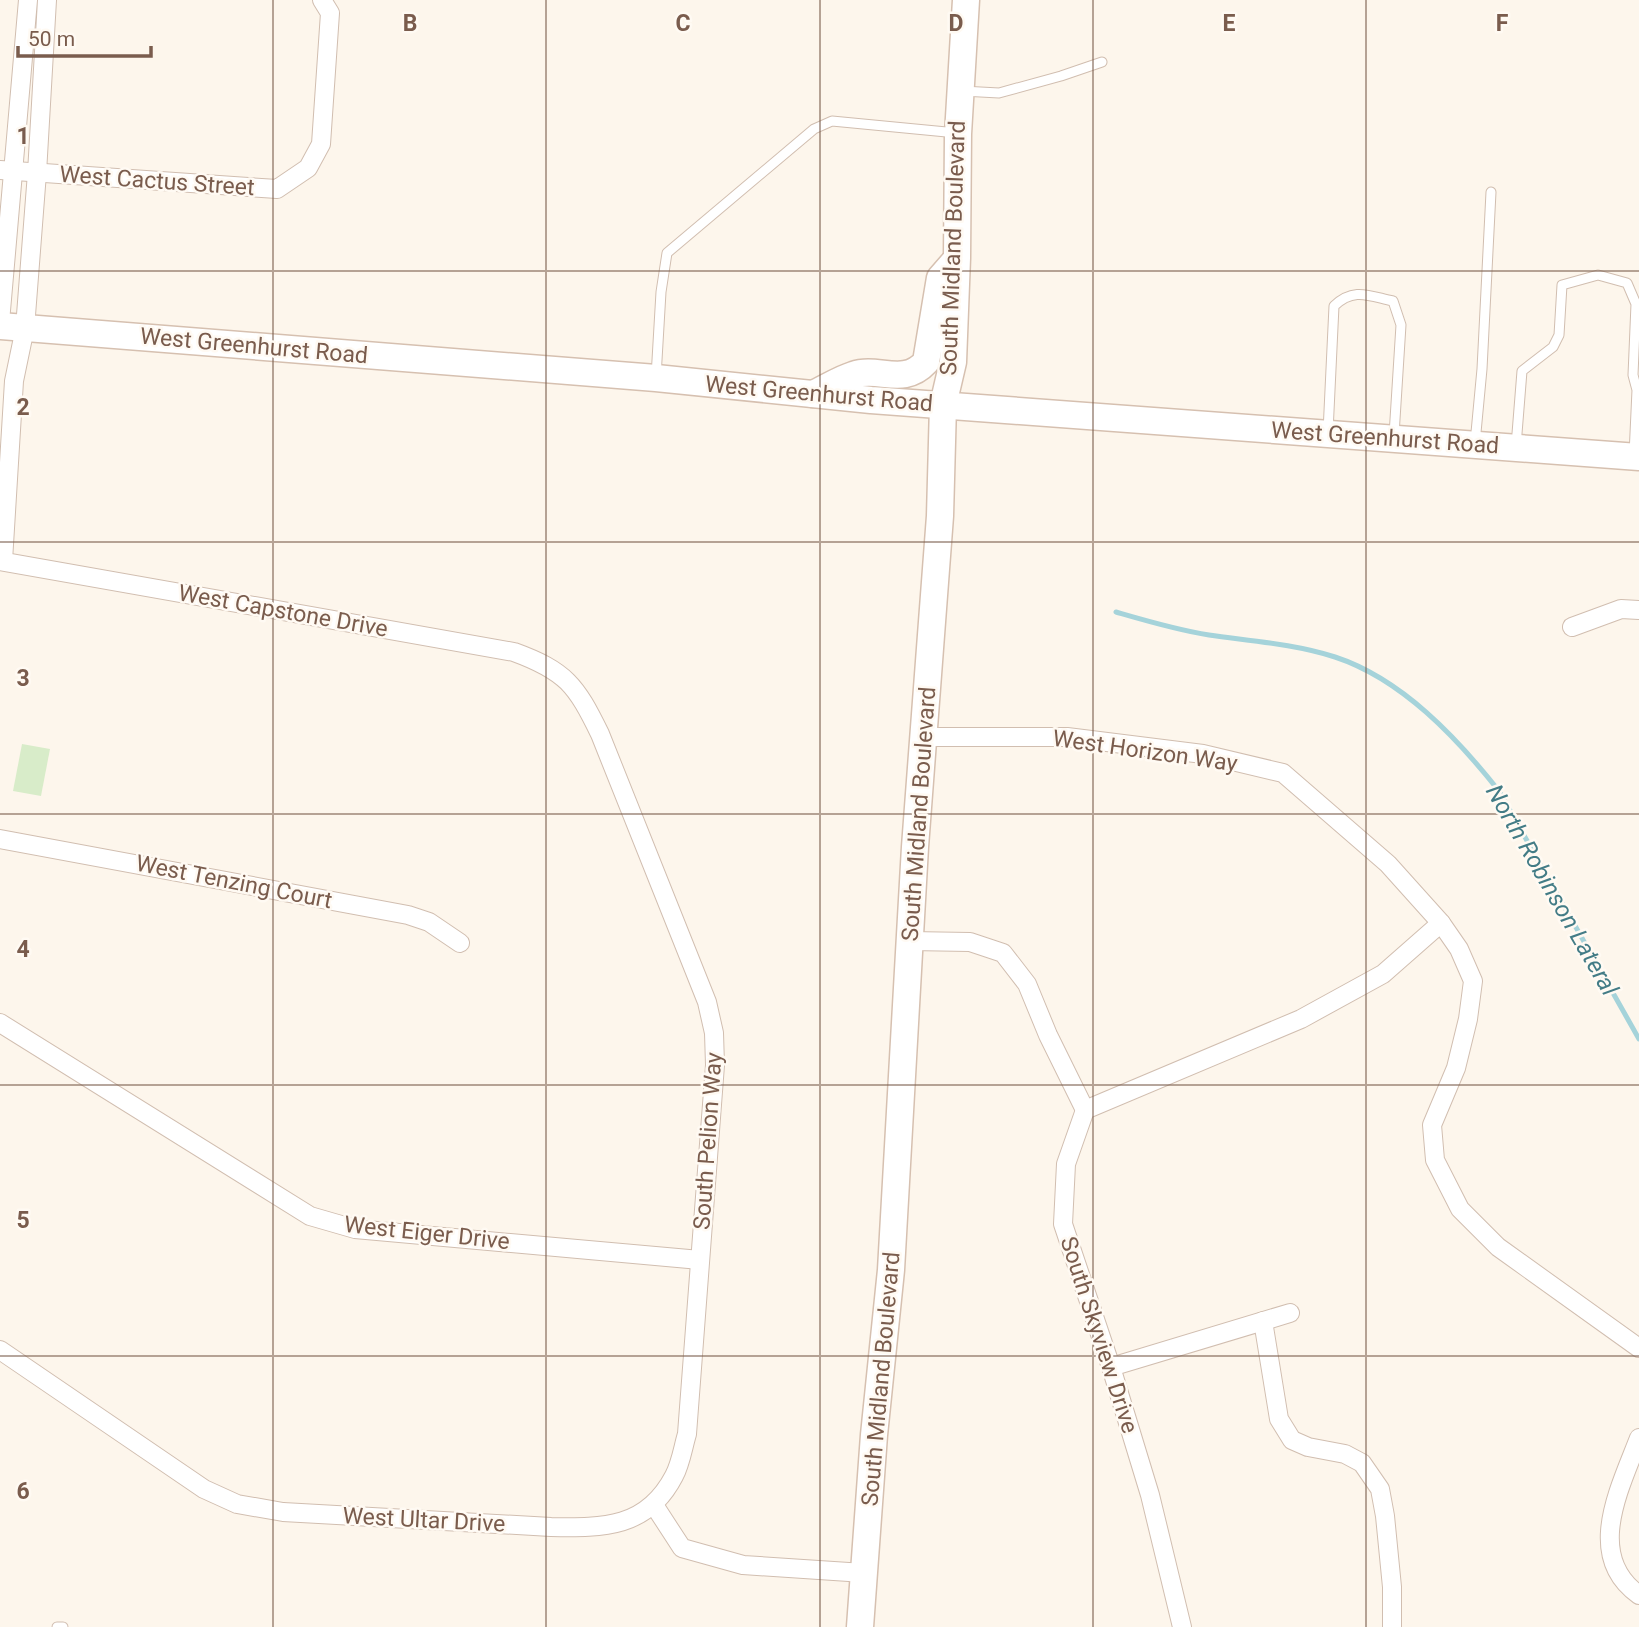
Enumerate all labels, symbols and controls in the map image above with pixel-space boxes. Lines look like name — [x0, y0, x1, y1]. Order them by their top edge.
text: B — [403, 10, 417, 37]
text: C — [675, 10, 691, 37]
text: D — [949, 10, 963, 37]
text: E — [1223, 10, 1236, 37]
text: F — [1496, 10, 1509, 37]
scale bar — [18, 14, 150, 58]
text: 50 m — [28, 27, 75, 51]
street label: South Midland Boulevard — [935, 120, 971, 376]
text: 1 — [16, 123, 30, 150]
street label: West Cactus Street — [59, 161, 255, 201]
street label: West Greenhurst Road — [139, 323, 369, 369]
street label: West Greenhurst Road — [704, 371, 934, 417]
text: 2 — [16, 394, 30, 421]
street label: West Greenhurst Road — [1270, 417, 1500, 459]
street label: West Capstone Drive — [176, 579, 390, 643]
text: 3 — [16, 665, 30, 692]
street label: South Midland Boulevard — [897, 686, 941, 942]
street label: West Horizon Way — [1051, 725, 1239, 777]
water label: North Robinson Lateral — [1480, 780, 1624, 1001]
street label: West Tenzing Court — [134, 850, 334, 914]
text: 4 — [16, 936, 30, 963]
street label: South Pelion Way — [688, 1051, 728, 1231]
text: 5 — [16, 1207, 30, 1234]
street label: West Eiger Drive — [343, 1211, 511, 1255]
street label: South Skyview Drive — [1054, 1233, 1144, 1437]
street label: South Midland Boulevard — [856, 1251, 906, 1507]
text: 6 — [16, 1478, 30, 1505]
street label: West Ultar Drive — [342, 1502, 506, 1538]

